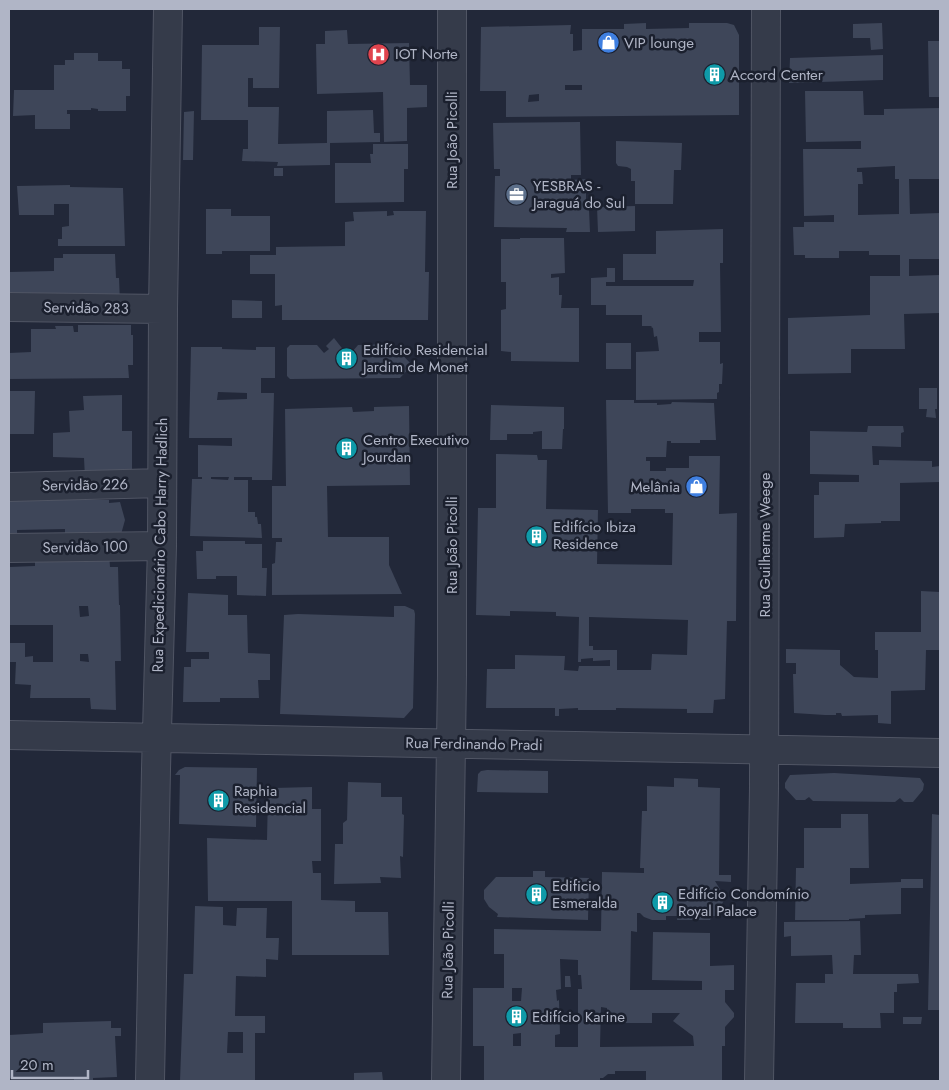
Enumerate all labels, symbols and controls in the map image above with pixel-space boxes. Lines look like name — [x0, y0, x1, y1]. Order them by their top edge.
shop icon: VIP lounge — [596, 31, 620, 55]
place label: VIP lounge — [624, 32, 694, 54]
hospital icon: IOT Norte — [367, 42, 391, 66]
place label: IOT Norte — [395, 43, 458, 65]
building icon: Accord Center — [702, 63, 726, 87]
place label: Accord Center — [730, 64, 824, 86]
street label: Rua João Picolli — [441, 91, 463, 189]
place label: YESBRAS - Jaraguá do Sul — [531, 175, 625, 214]
office icon: YESBRAS - Jaraguá do Sul — [505, 183, 529, 207]
street label: Servidão 283 — [43, 296, 129, 320]
place label: Edifício Residencial Jardim de Monet — [361, 339, 488, 378]
building icon: Edifício Residencial Jardim de Monet — [335, 347, 359, 371]
street label: Rua Expedicionário Cabo Harry Hadlich — [147, 417, 173, 673]
place label: Centro Executivo Jourdan — [361, 429, 469, 468]
building icon: Centro Executivo Jourdan — [335, 437, 359, 461]
street label: Rua Guilherme Weege — [754, 472, 776, 617]
street label: Servidão 226 — [42, 473, 128, 497]
shop icon: Melânia — [684, 475, 708, 499]
place label: Melânia — [630, 476, 680, 498]
street label: Rua João Picolli — [441, 496, 463, 594]
place label: Edifício Ibiza Residence — [553, 516, 636, 555]
building icon: Edifício Ibiza Residence — [525, 524, 549, 548]
street label: Servidão 100 — [42, 535, 128, 559]
street label: Rua Ferdinando Pradi — [405, 732, 543, 756]
place label: Raphia Residencial — [234, 780, 306, 819]
building icon: Raphia Residencial — [206, 788, 230, 812]
place label: Edificio Esmeralda — [552, 875, 617, 914]
building icon: Edificio Esmeralda — [524, 883, 548, 907]
place label: Edifício Condomínio Royal Palace — [678, 883, 809, 922]
building icon: Edifício Condomínio Royal Palace — [650, 891, 674, 915]
street label: Rua João Picolli — [436, 901, 460, 999]
building icon: Edifício Karine — [504, 1005, 528, 1029]
place label: Edifício Karine — [532, 1006, 625, 1028]
scale bar — [12, 1048, 89, 1080]
text: 20 m — [20, 1054, 54, 1076]

